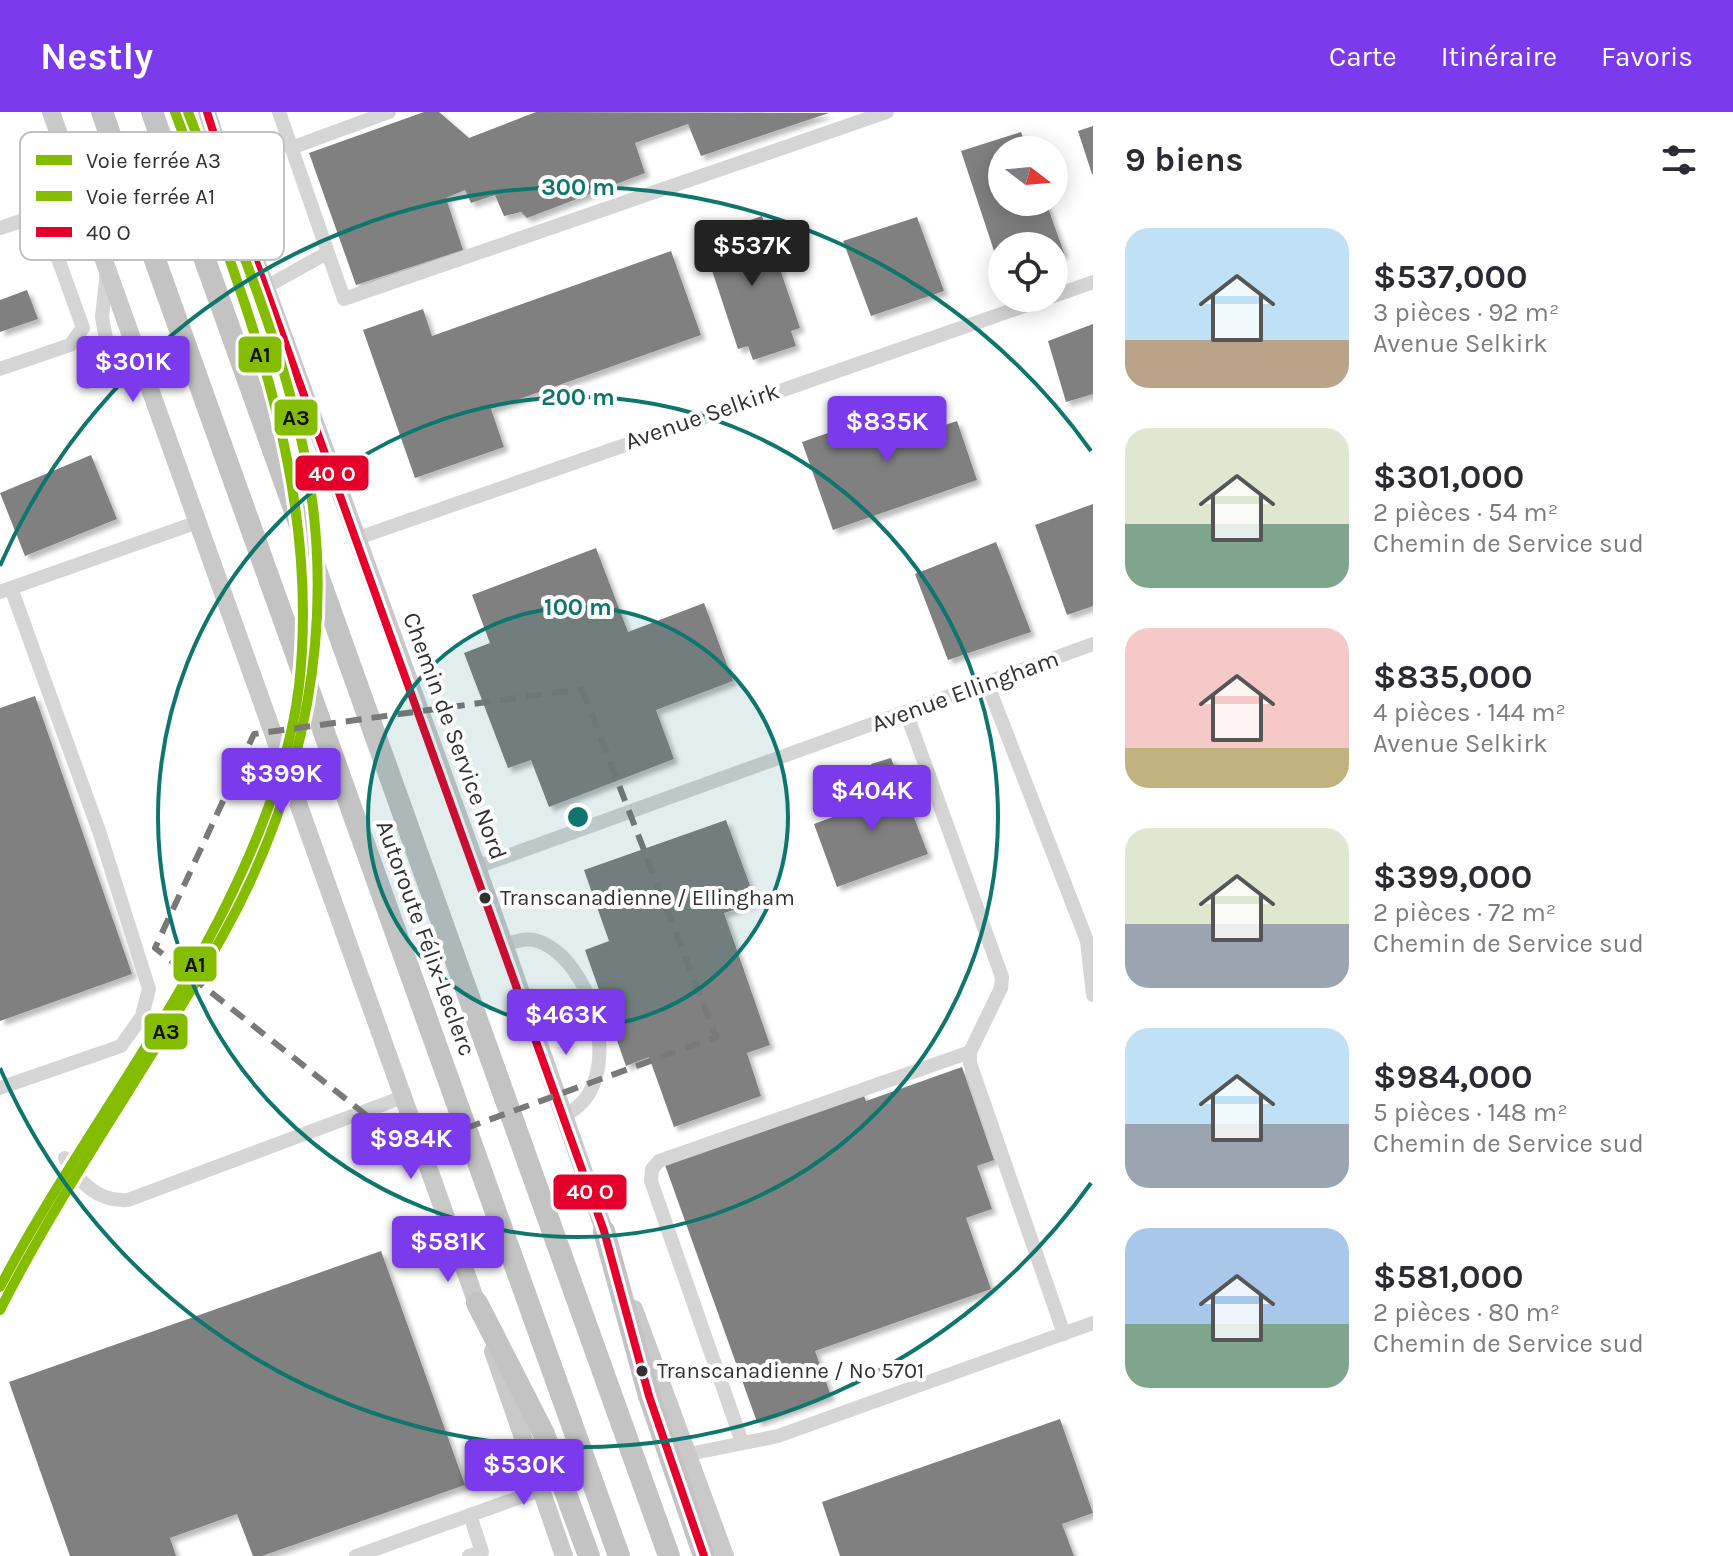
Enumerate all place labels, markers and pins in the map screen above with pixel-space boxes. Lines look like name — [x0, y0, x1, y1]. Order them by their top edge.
pin: $537K — [696, 220, 808, 288]
pin: $301K — [77, 336, 189, 404]
pin: $835K — [831, 396, 943, 464]
pin: $399K — [225, 748, 337, 816]
pin: $404K — [816, 765, 928, 833]
centre of rings — [564, 803, 592, 831]
place label: Transcanadienne / Ellingham — [500, 885, 795, 911]
marker: Transcanadienne / Ellingham — [477, 890, 493, 906]
pin: $463K — [510, 989, 622, 1057]
pin: $984K — [355, 1113, 467, 1181]
pin: $581K — [392, 1216, 504, 1284]
place label: Transcanadienne / No 5701 — [657, 1358, 924, 1384]
marker: Transcanadienne / No 5701 — [634, 1363, 650, 1379]
pin: $530K — [468, 1439, 580, 1507]

